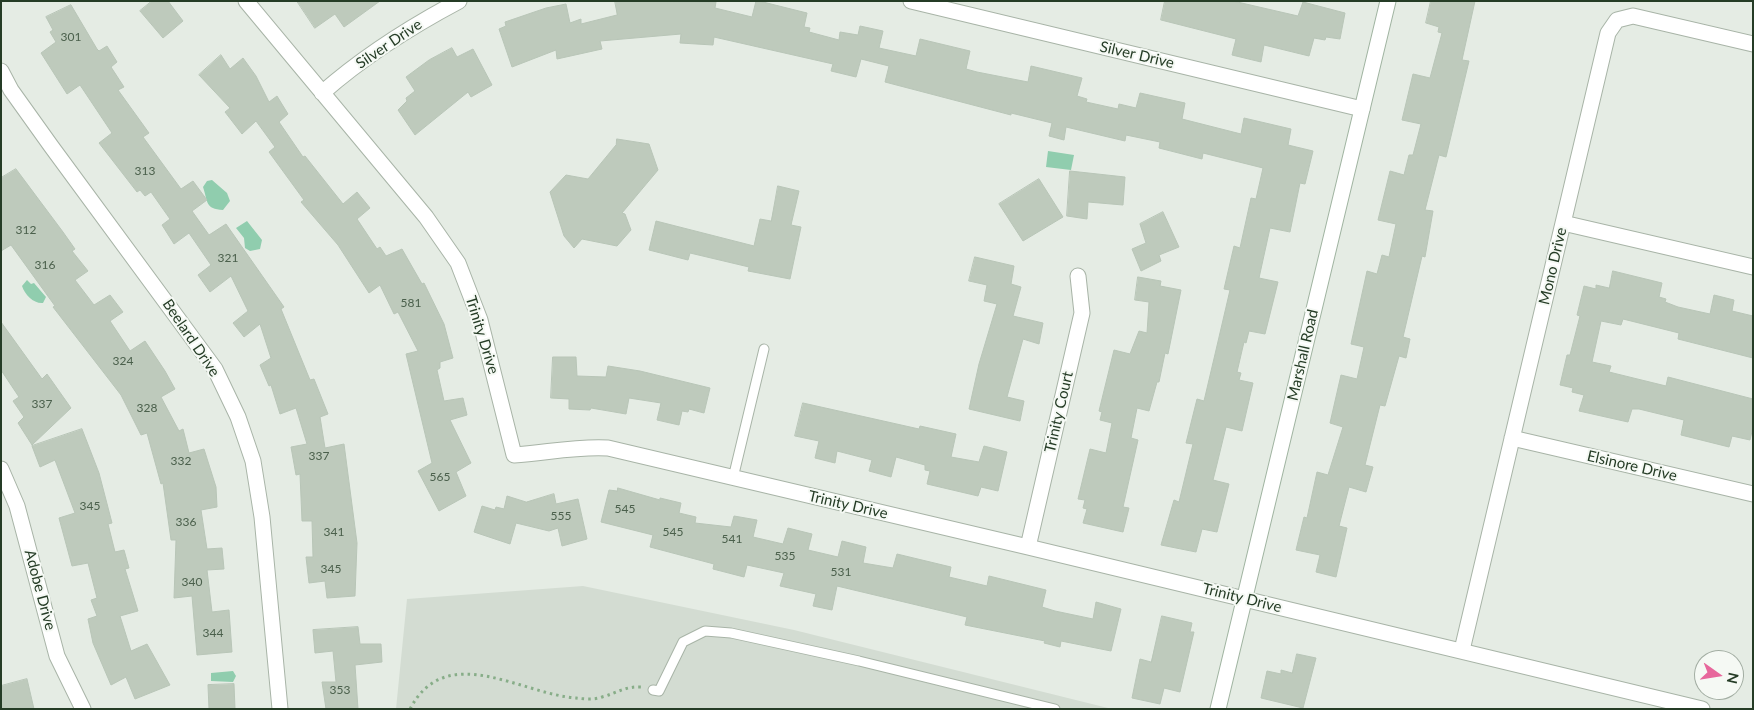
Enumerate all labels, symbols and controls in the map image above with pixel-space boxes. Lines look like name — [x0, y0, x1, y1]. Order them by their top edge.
street label: Silver Drive — [353, 15, 425, 73]
house number: 301 — [61, 30, 81, 44]
street label: Silver Drive — [1098, 38, 1176, 72]
house number: 313 — [135, 164, 155, 178]
house number: 312 — [16, 223, 36, 237]
street label: Mono Drive — [1535, 226, 1571, 306]
house number: 321 — [218, 251, 238, 265]
house number: 316 — [35, 258, 55, 272]
street label: Trinity Drive — [462, 294, 502, 376]
street label: Beelard Drive — [158, 296, 224, 380]
house number: 581 — [401, 296, 421, 310]
street label: Marshall Road — [1284, 308, 1322, 402]
house number: 324 — [113, 354, 133, 368]
street label: Trinity Court — [1041, 370, 1077, 454]
house number: 337 — [32, 397, 52, 411]
house number: 328 — [137, 401, 157, 415]
street label: Elsinore Drive — [1585, 447, 1679, 485]
house number: 337 — [309, 449, 329, 463]
house number: 332 — [171, 454, 191, 468]
house number: 565 — [430, 470, 450, 484]
street label: Trinity Drive — [807, 487, 889, 523]
house number: 345 — [80, 499, 100, 513]
house number: 545 — [615, 502, 635, 516]
house number: 555 — [551, 509, 571, 523]
house number: 336 — [176, 515, 196, 529]
house number: 341 — [324, 525, 344, 539]
house number: 545 — [663, 525, 683, 539]
house number: 541 — [722, 532, 742, 546]
street label: Adobe Drive — [21, 548, 59, 632]
house number: 535 — [775, 549, 795, 563]
house number: 345 — [321, 562, 341, 576]
house number: 531 — [831, 565, 851, 579]
house number: 340 — [182, 575, 202, 589]
street label: Trinity Drive — [1201, 579, 1283, 617]
house number: 344 — [203, 626, 223, 640]
north arrow — [1694, 650, 1744, 700]
text: N — [1724, 671, 1743, 685]
house number: 353 — [330, 683, 350, 697]

